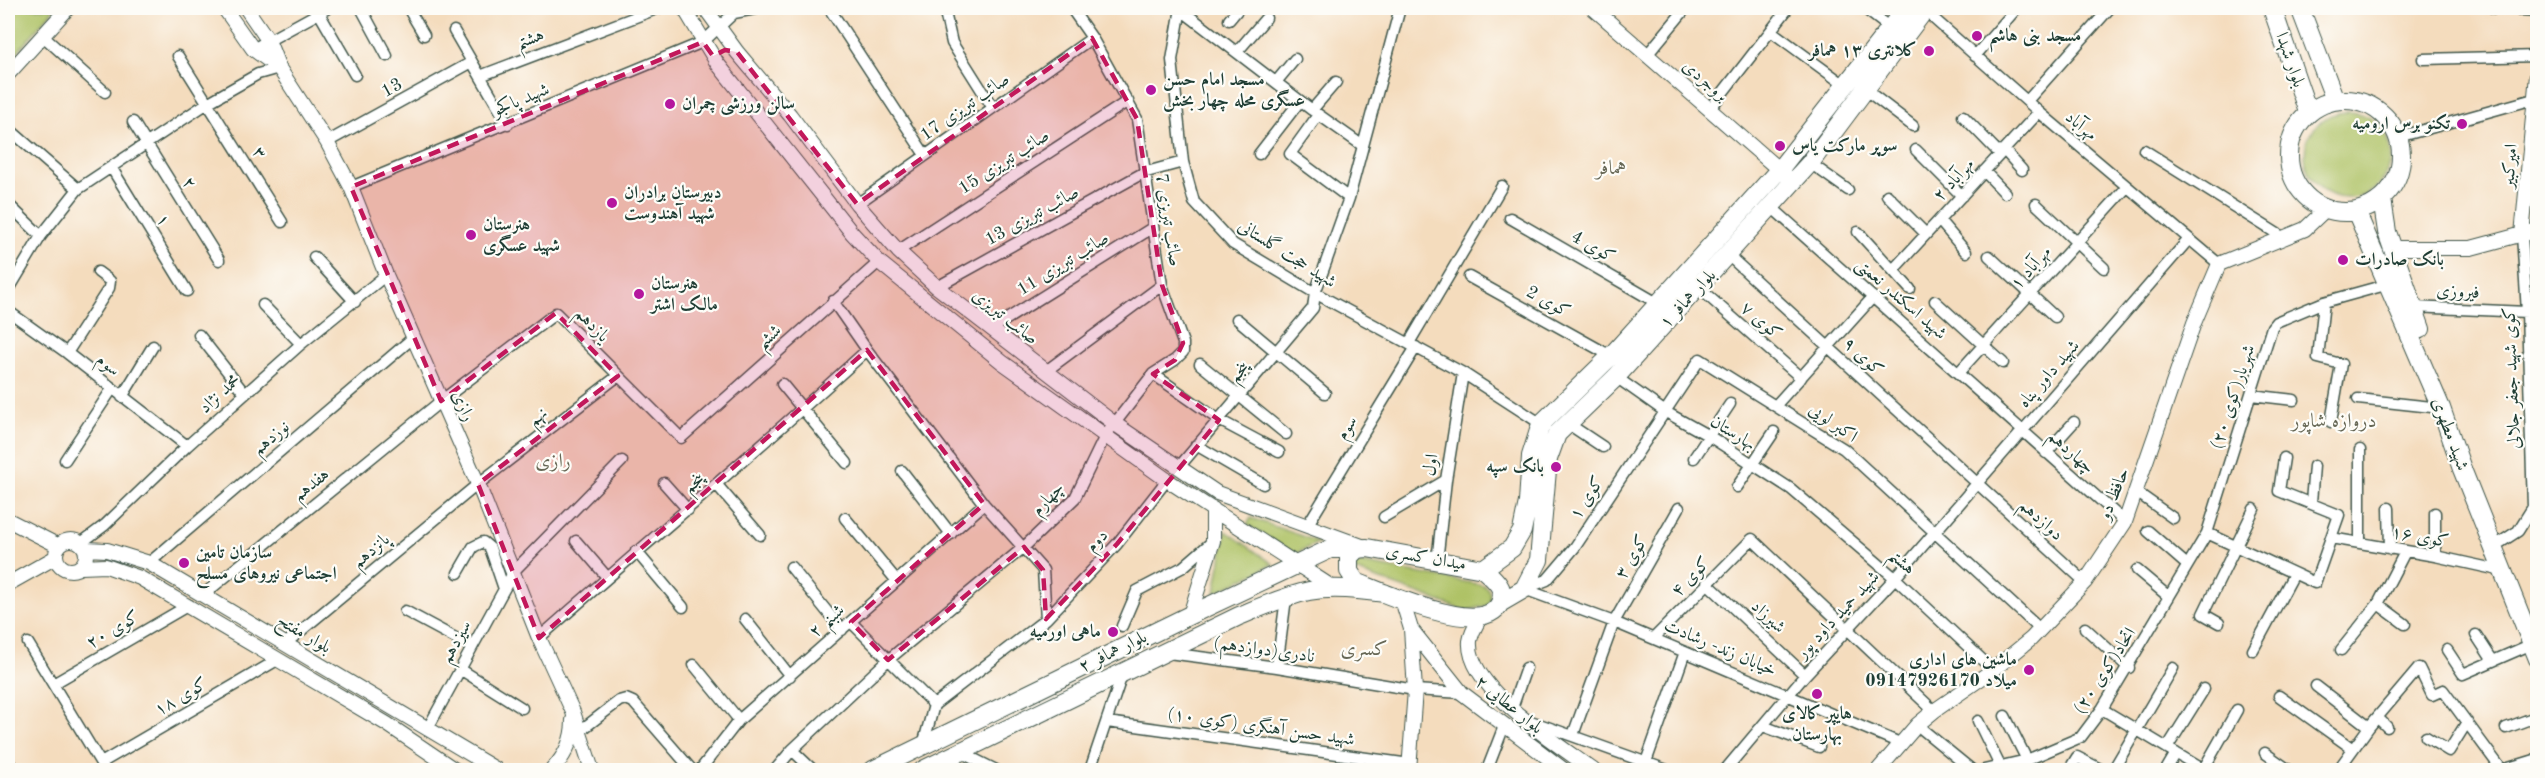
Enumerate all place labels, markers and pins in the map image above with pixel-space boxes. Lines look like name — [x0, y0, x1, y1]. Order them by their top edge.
place label: مسجد بنی هاشم — [1989, 27, 2081, 53]
marker: مسجد بنی هاشم — [1970, 29, 1984, 43]
place label: کلانتری ۱۳ همافر — [1807, 40, 1917, 62]
marker: کلانتری ۱۳ همافر — [1922, 44, 1936, 58]
place label: مسجد امام حسن عسگری محله چهار بخش — [1163, 71, 1305, 112]
marker: مسجد امام حسن عسگری محله چهار بخش — [1144, 83, 1158, 97]
place label: سالن ورزشی چمران — [682, 95, 795, 116]
marker: سالن ورزشی چمران — [663, 97, 677, 111]
place label: تکنو برس ارومیه — [2352, 113, 2451, 134]
marker: تکنو برس ارومیه — [2455, 117, 2469, 131]
place label: سوپر مارکت یاس — [1792, 137, 1898, 157]
marker: سوپر مارکت یاس — [1773, 139, 1787, 153]
place label: دبیرستان برادران شهید آهندوست — [624, 184, 722, 225]
marker: دبیرستان برادران شهید آهندوست — [605, 196, 619, 210]
place label: هنرستان شهید عسگری — [483, 216, 560, 257]
marker: هنرستان شهید عسگری — [464, 228, 478, 242]
place label: بانک صادرات — [2355, 249, 2444, 270]
marker: بانک صادرات — [2336, 253, 2350, 267]
place label: هنرستان مالک اشتر — [649, 275, 718, 315]
marker: هنرستان مالک اشتر — [632, 287, 646, 301]
place label: بانک سپه — [1486, 456, 1544, 478]
marker: بانک سپه — [1549, 460, 1563, 474]
place label: سازمان تامین اجتماعی نیروهای مسلح — [196, 544, 337, 589]
marker: سازمان تامین اجتماعی نیروهای مسلح — [177, 556, 191, 570]
place label: ماهی اورمیه — [1030, 623, 1101, 642]
marker: ماهی اورمیه — [1106, 625, 1120, 639]
place label: ماشین های اداری میلاد 09147926170 — [1865, 651, 2017, 690]
marker: ماشین های اداری میلاد 09147926170 — [2022, 663, 2036, 677]
marker: هایپر کالای بهارستان — [1810, 687, 1824, 701]
place label: هایپر کالای بهارستان — [1782, 703, 1852, 746]

